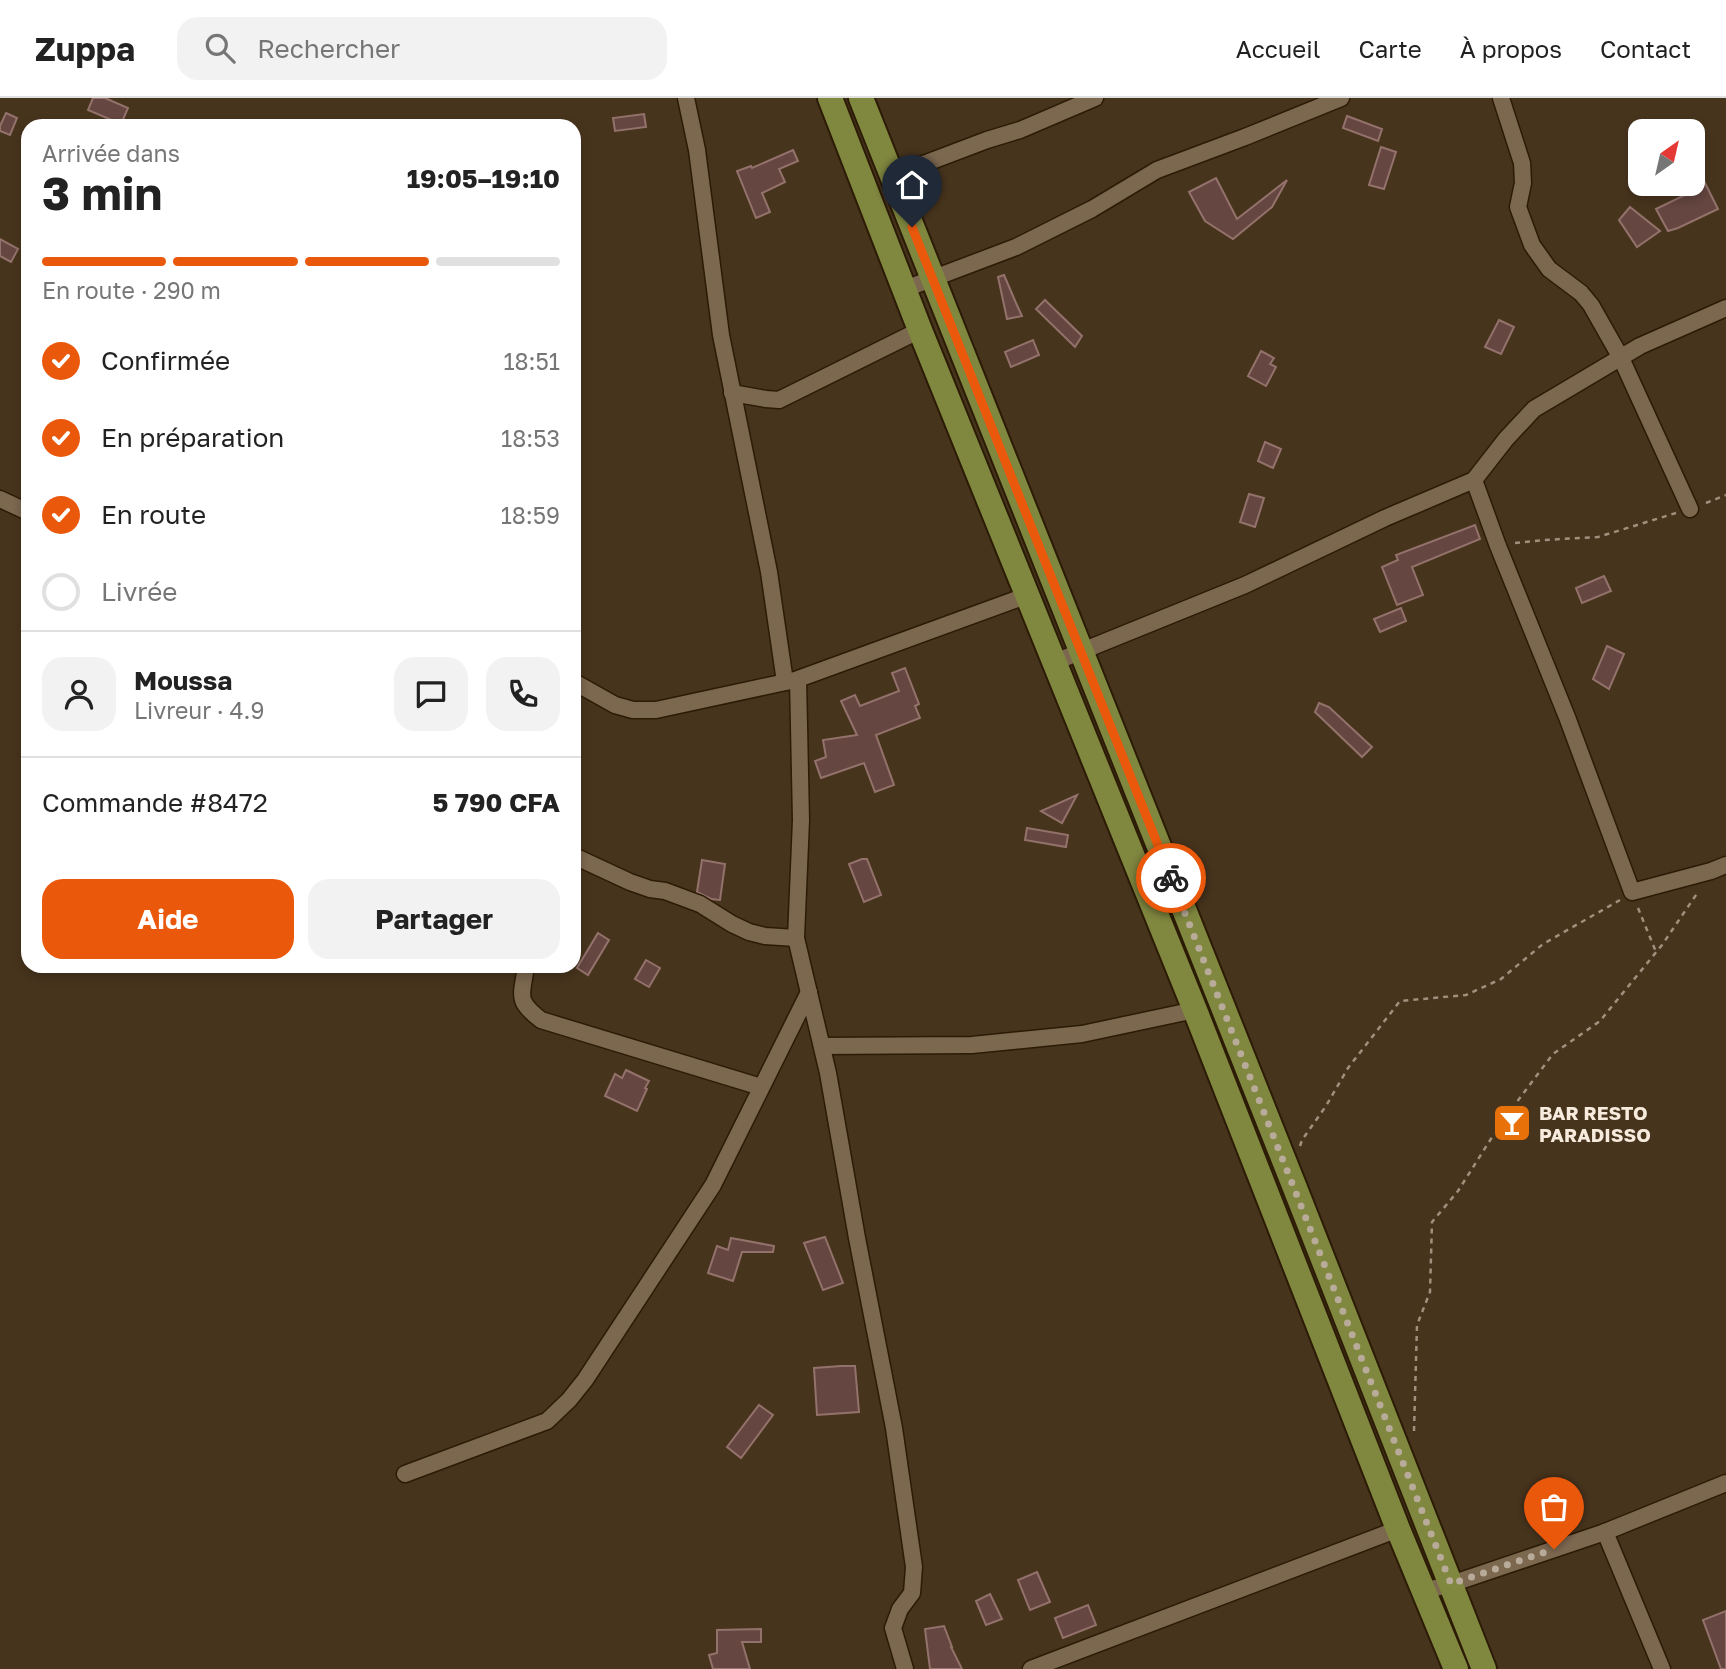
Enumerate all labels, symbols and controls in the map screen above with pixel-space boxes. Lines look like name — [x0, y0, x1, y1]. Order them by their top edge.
search box — [177, 17, 667, 80]
text: Zuppa — [35, 29, 135, 68]
icon: search — [201, 29, 239, 67]
text: Rechercher — [257, 33, 400, 64]
text: Accueil — [1236, 34, 1320, 63]
text: Carte — [1358, 34, 1422, 63]
text: À propos — [1460, 34, 1562, 63]
text: Contact — [1600, 34, 1691, 63]
north arrow — [1628, 119, 1704, 196]
map controls — [1628, 119, 1705, 196]
text: Arrivée dans — [42, 139, 180, 167]
pin — [882, 155, 942, 227]
text: 19:05–19:10 — [407, 163, 560, 194]
text: 3 min — [42, 165, 162, 220]
icon: home — [893, 166, 931, 204]
text: En route · 290 m — [42, 276, 221, 304]
icon: check — [42, 342, 80, 380]
text: Confirmée — [101, 345, 230, 376]
text: 18:51 — [503, 347, 560, 375]
icon: check — [42, 419, 80, 457]
text: En préparation — [101, 422, 284, 453]
text: 18:53 — [501, 424, 560, 452]
icon: check — [42, 496, 80, 534]
text: En route — [101, 499, 206, 530]
text: 18:59 — [501, 501, 560, 529]
text: Livrée — [101, 576, 177, 607]
button: person — [42, 657, 116, 731]
button: chat — [394, 657, 468, 731]
button: phone — [486, 657, 560, 731]
text: Moussa — [134, 665, 232, 696]
text: Livreur · 4.9 — [134, 696, 264, 724]
text: Commande #8472 — [42, 787, 268, 818]
text: 5 790 CFA — [432, 787, 560, 818]
courier — [1136, 843, 1206, 913]
icon: bike — [1152, 859, 1190, 897]
button: Aide — [42, 879, 294, 959]
button: Partager — [308, 879, 560, 959]
place label: BAR RESTO PARADISSO — [1539, 1101, 1651, 1146]
bar icon: BAR RESTO PARADISSO — [1491, 1102, 1533, 1144]
pin — [1524, 1477, 1584, 1549]
icon: bag — [1535, 1488, 1573, 1526]

